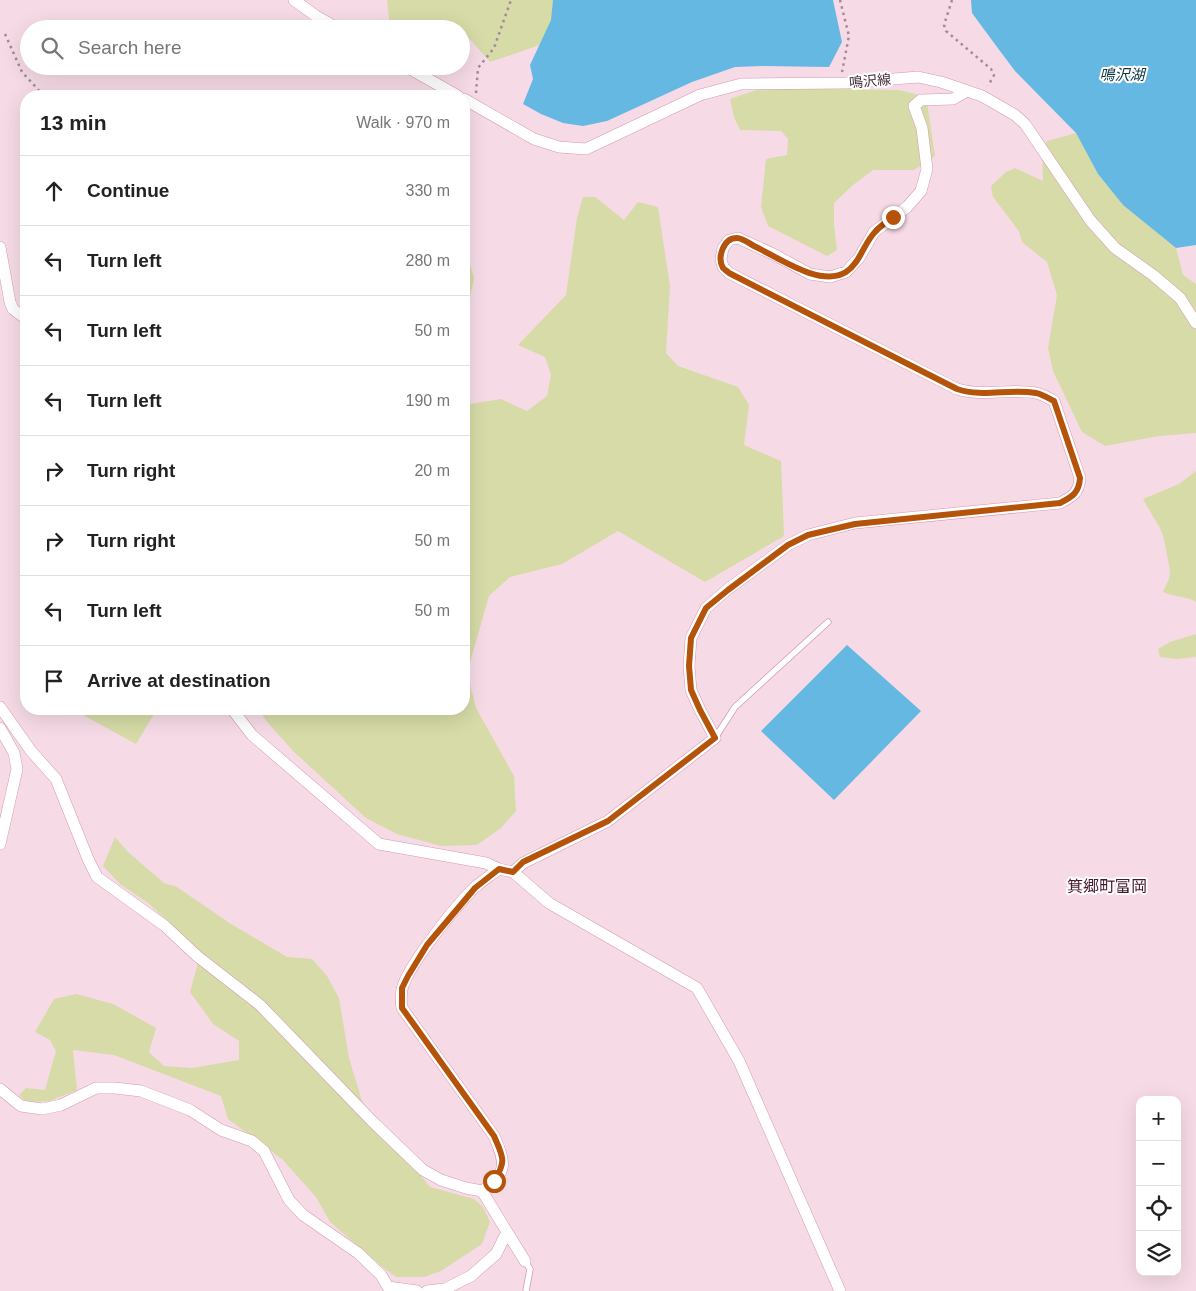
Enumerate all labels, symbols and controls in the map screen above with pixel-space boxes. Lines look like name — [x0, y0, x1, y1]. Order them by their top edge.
search box — [20, 20, 470, 75]
icon: search — [38, 34, 66, 62]
text: Search here — [78, 37, 182, 58]
water label: 鳴沢湖 — [1099, 66, 1146, 83]
street label: 鳴沢線 — [848, 71, 892, 91]
text: 13 min — [40, 111, 107, 134]
text: Walk · 970 m — [356, 114, 450, 131]
icon: ahead — [40, 177, 68, 205]
text: Continue — [87, 180, 169, 201]
text: 330 m — [406, 182, 450, 199]
route end — [882, 206, 905, 229]
icon: left — [40, 247, 68, 275]
text: Turn left — [87, 250, 162, 271]
text: 280 m — [406, 252, 450, 269]
icon: left — [40, 317, 68, 345]
text: Turn left — [87, 320, 162, 341]
text: 50 m — [414, 322, 450, 339]
icon: left — [40, 387, 68, 415]
text: Turn left — [87, 390, 162, 411]
text: 190 m — [406, 392, 450, 409]
icon: right — [40, 457, 68, 485]
text: Turn right — [87, 460, 175, 481]
text: 20 m — [414, 462, 450, 479]
icon: right — [40, 527, 68, 555]
text: Turn right — [87, 530, 175, 551]
text: 50 m — [414, 532, 450, 549]
icon: left — [40, 597, 68, 625]
text: Turn left — [87, 600, 162, 621]
text: 50 m — [414, 602, 450, 619]
icon: arrive — [40, 667, 68, 695]
text: Arrive at destination — [87, 670, 271, 691]
district label: 箕郷町富岡 — [1067, 878, 1147, 895]
map controls — [1136, 1096, 1181, 1276]
button: + — [1136, 1096, 1181, 1141]
button: − — [1136, 1141, 1181, 1186]
route start — [483, 1170, 506, 1193]
button: locate — [1136, 1186, 1181, 1231]
button: layers — [1136, 1231, 1181, 1276]

